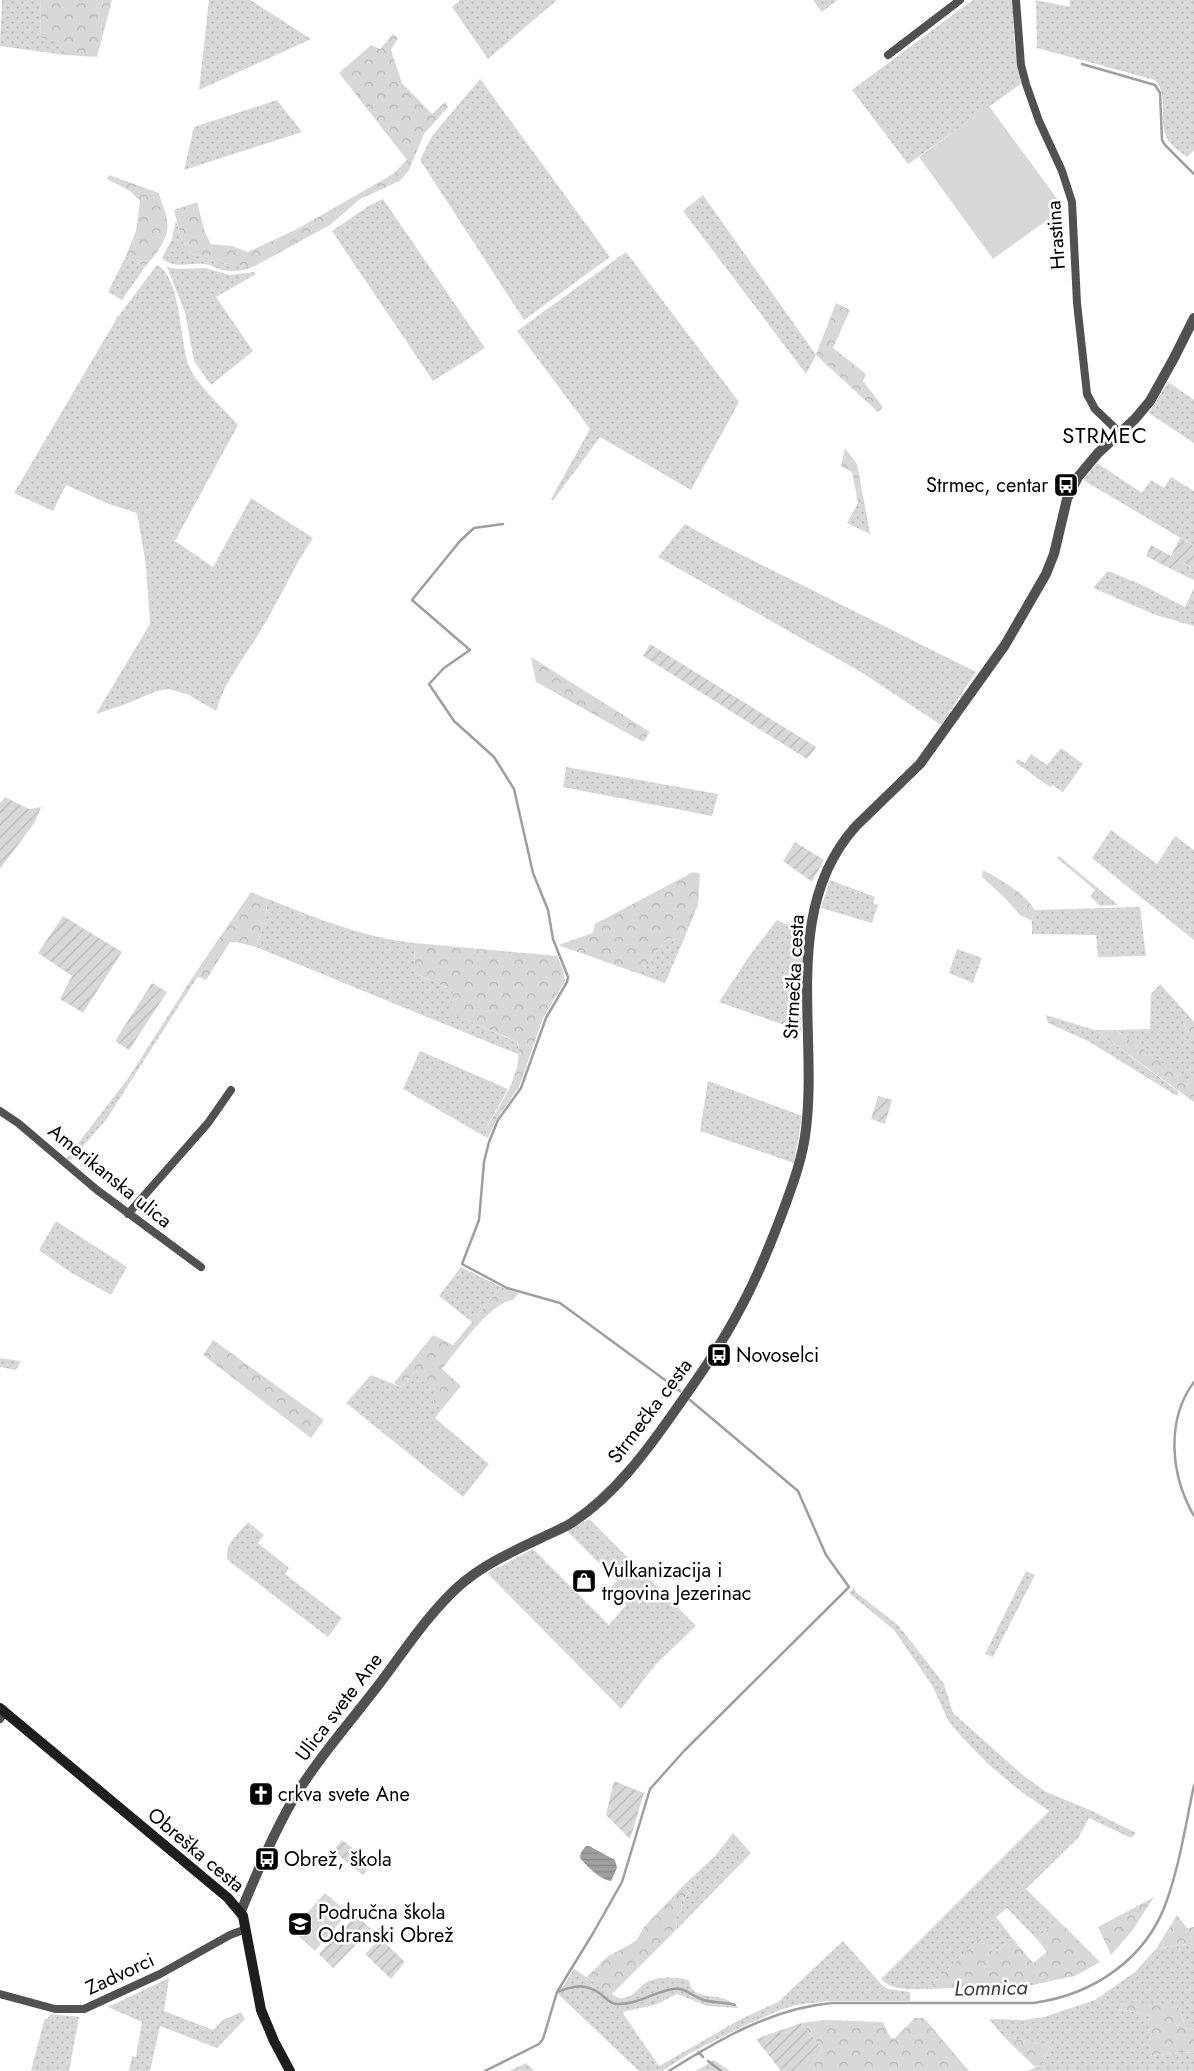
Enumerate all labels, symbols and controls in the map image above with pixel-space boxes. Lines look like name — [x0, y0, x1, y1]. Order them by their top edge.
street label: Hrastina — [1039, 200, 1073, 270]
district label: STRMEC — [1062, 419, 1148, 451]
place label: Strmec, centar — [926, 471, 1048, 500]
bus stop icon: Strmec, centar — [1053, 472, 1079, 498]
street label: Strmečka cesta — [776, 914, 812, 1040]
street label: Amerikanska ulica — [42, 1117, 178, 1235]
place label: Novoselci — [736, 1341, 819, 1370]
bus stop icon: Novoselci — [706, 1342, 732, 1368]
street label: Strmečka cesta — [601, 1352, 699, 1470]
place label: Vulkanizacija i trgovina Jezerinac — [602, 1556, 751, 1608]
shop icon: Vulkanizacija i trgovina Jezerinac — [571, 1568, 597, 1594]
street label: Ulica svete Ane — [288, 1647, 390, 1767]
place label: crkva svete Ane — [278, 1780, 410, 1809]
church icon: crkva svete Ane — [248, 1781, 274, 1807]
street label: Obreška cesta — [141, 1801, 251, 1899]
place label: Obrež, škola — [284, 1845, 392, 1874]
bus stop icon: Obrež, škola — [254, 1846, 280, 1872]
place label: Područna škola Odranski Obrež — [318, 1898, 454, 1950]
school or university icon: Područna škola Odranski Obrež — [287, 1911, 313, 1937]
street label: Zadvorci — [81, 1946, 159, 2002]
water label: Lomnica — [954, 1972, 1028, 2004]

